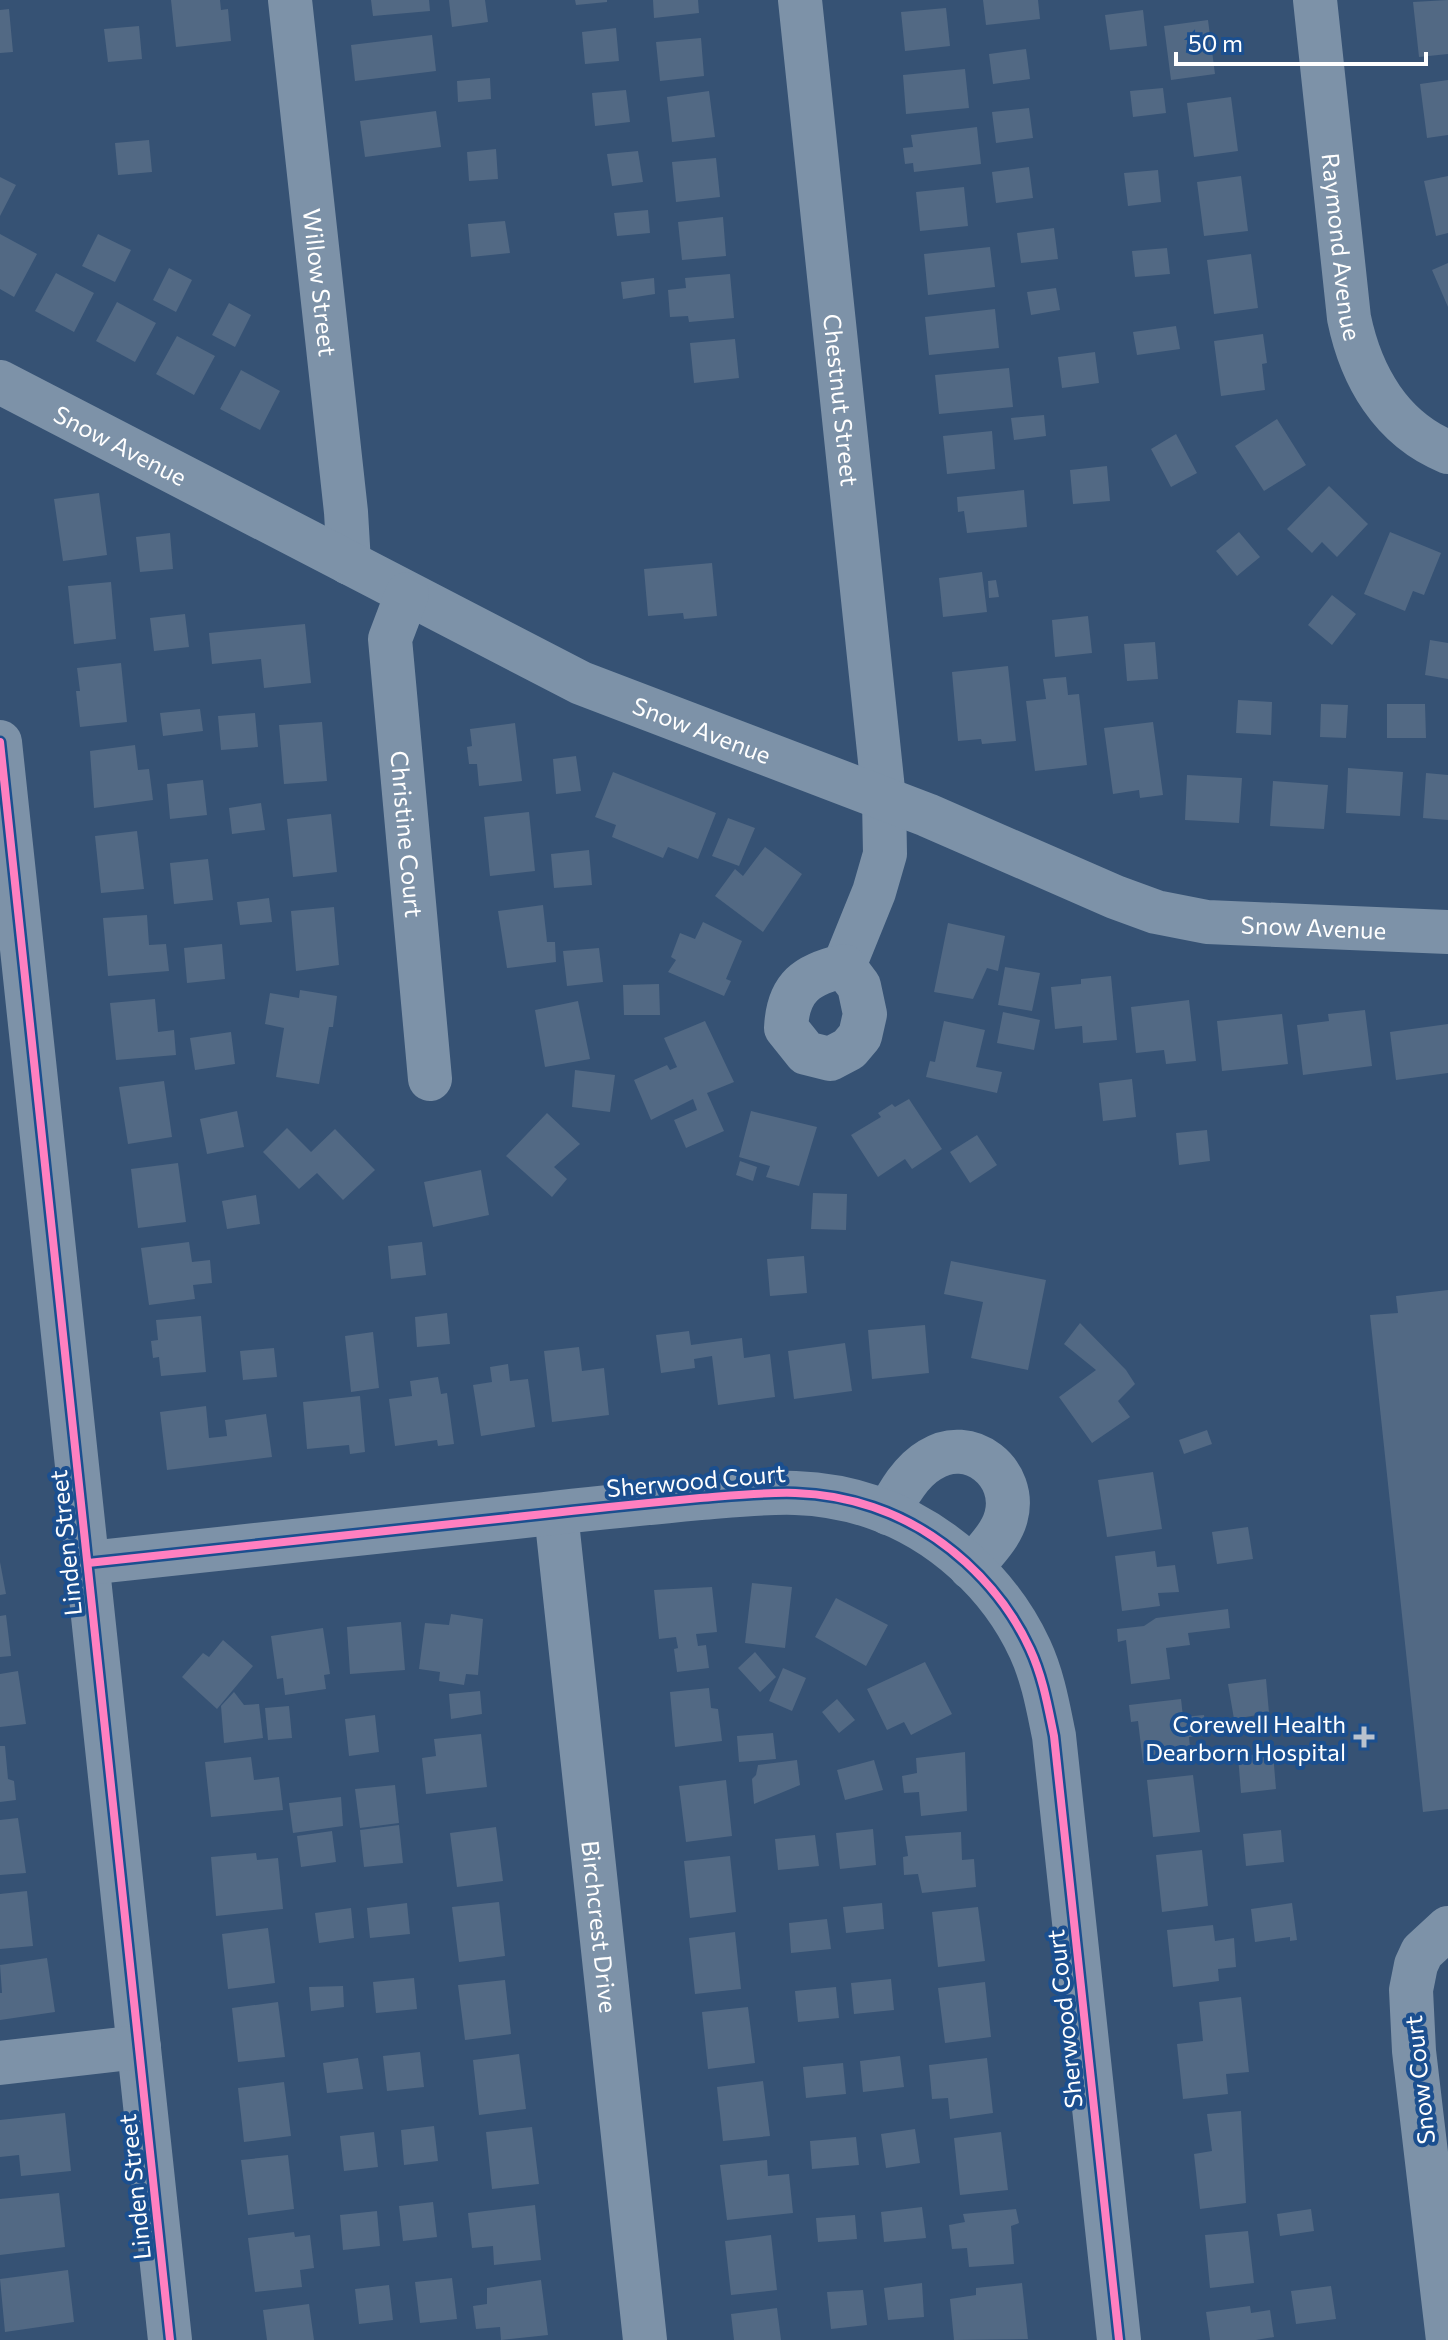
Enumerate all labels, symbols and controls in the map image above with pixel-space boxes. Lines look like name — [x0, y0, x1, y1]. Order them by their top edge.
scale bar — [1176, 16, 1426, 66]
text: 50 m — [1188, 28, 1243, 57]
street label: Raymond Avenue — [1317, 151, 1368, 343]
street label: Willow Street — [298, 207, 343, 358]
street label: Chestnut Street — [819, 312, 866, 488]
street label: Snow Avenue — [49, 398, 192, 491]
street label: Snow Avenue — [629, 690, 775, 769]
street label: Christine Court — [386, 749, 430, 919]
street label: Snow Avenue — [1240, 909, 1387, 944]
street label: Sherwood Court — [605, 1458, 787, 1502]
street label: Linden Street — [43, 1469, 87, 1617]
place label: Corewell Health Dearborn Hospital — [1145, 1709, 1346, 1766]
marker: Corewell Health Dearborn Hospital — [1353, 1726, 1375, 1748]
street label: Birchcrest Drive — [577, 1839, 624, 2014]
street label: Sherwood Court — [1040, 1928, 1088, 2110]
street label: Snow Court — [1398, 2014, 1440, 2146]
street label: Linden Street — [112, 2113, 156, 2261]

